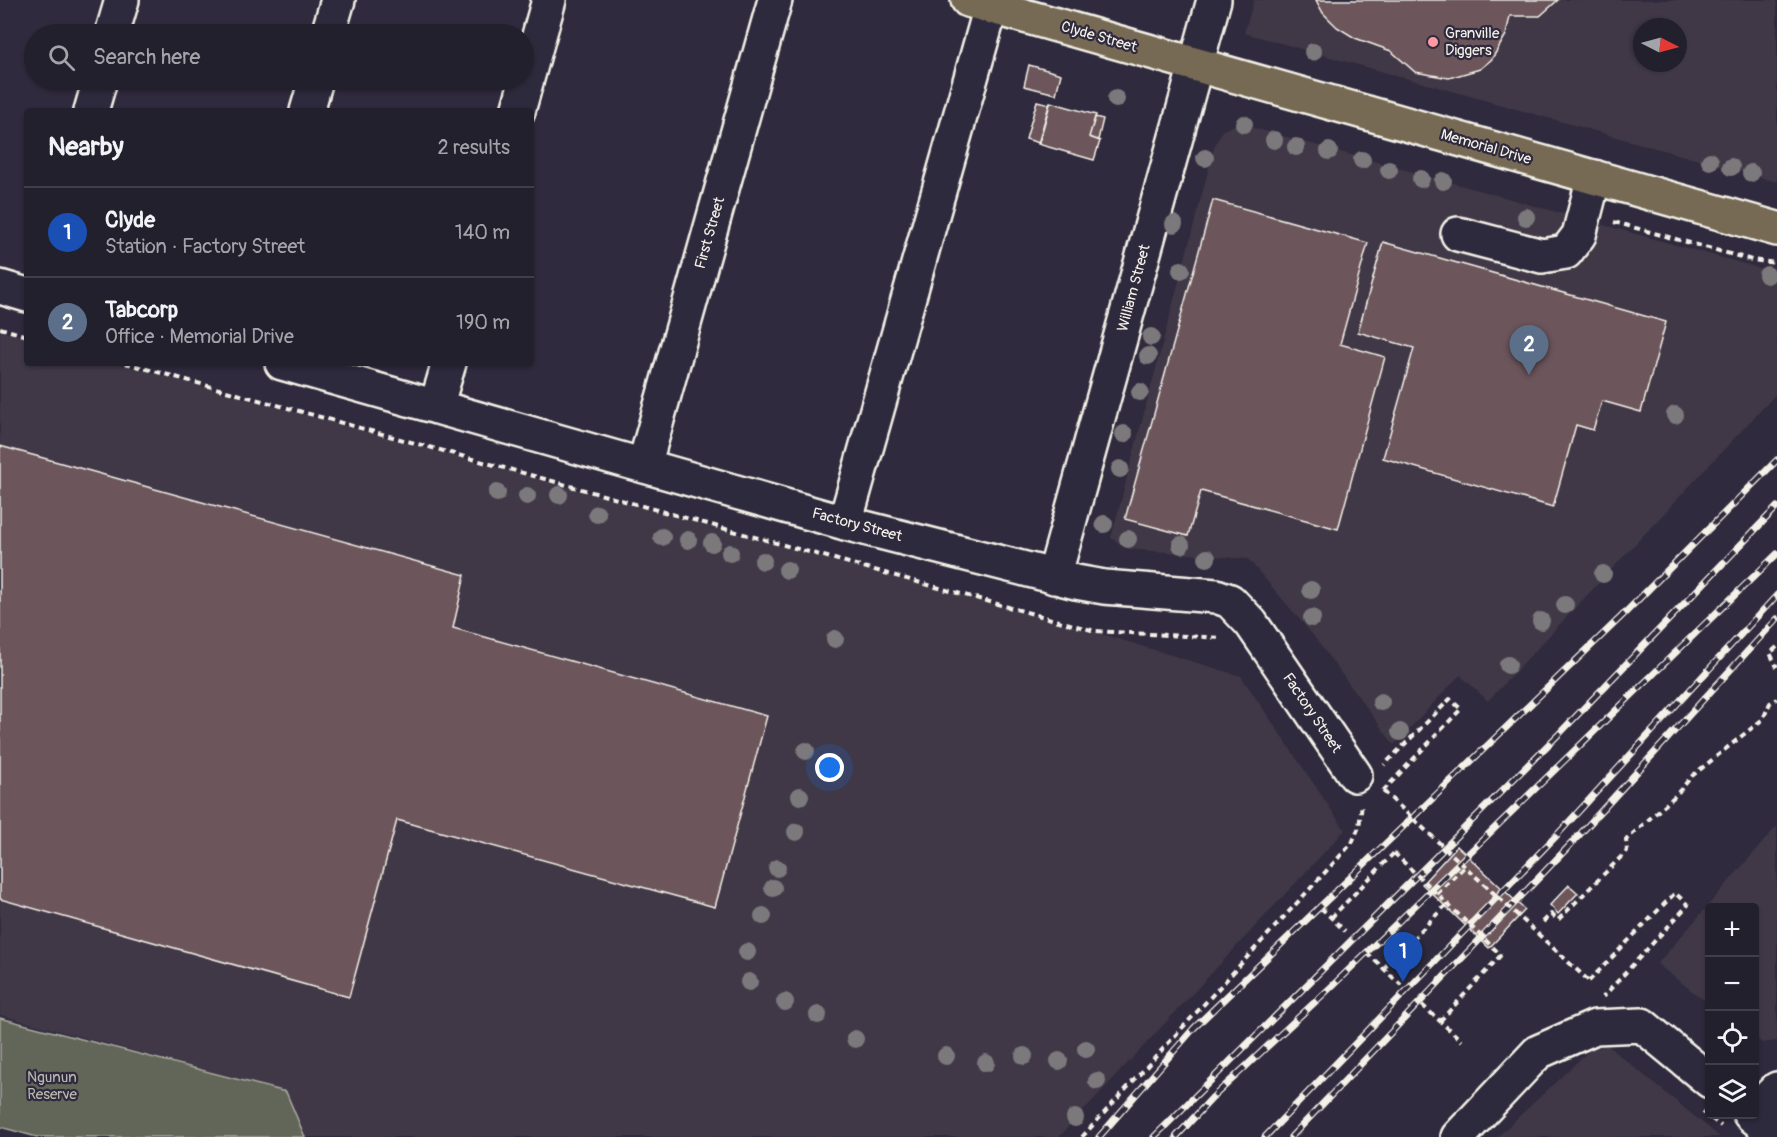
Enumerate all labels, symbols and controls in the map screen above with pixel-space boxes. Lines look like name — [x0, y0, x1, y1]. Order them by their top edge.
street label: Clyde Street — [1059, 17, 1140, 57]
north arrow — [1633, 18, 1687, 72]
search box — [24, 24, 534, 90]
place label: Granville Diggers — [1445, 24, 1500, 60]
marker: Granville Diggers — [1426, 35, 1440, 49]
icon: search — [45, 41, 78, 74]
text: Search here — [93, 43, 200, 71]
street label: Memorial Drive — [1439, 125, 1534, 169]
text: Nearby — [48, 131, 124, 163]
text: 2 results — [438, 135, 510, 160]
street label: First Street — [691, 194, 730, 271]
text: Clyde — [105, 206, 155, 234]
text: 1 — [64, 220, 71, 245]
text: 140 m — [455, 220, 510, 245]
text: Station · Factory Street — [105, 234, 305, 259]
street label: William Street — [1113, 241, 1155, 334]
text: Tabcorp — [105, 296, 178, 324]
text: 2 — [62, 310, 73, 335]
text: 190 m — [456, 310, 510, 335]
text: Office · Memorial Drive — [105, 324, 294, 349]
pin: 2 — [1510, 326, 1549, 375]
street label: Factory Street — [810, 504, 905, 546]
street label: Factory Street — [1278, 669, 1346, 757]
your location — [815, 753, 844, 782]
map controls — [1705, 903, 1759, 1119]
button: + — [1705, 903, 1759, 957]
pin: 1 — [1384, 932, 1422, 982]
button: − — [1705, 957, 1759, 1011]
button: locate — [1705, 1011, 1759, 1065]
button: layers — [1705, 1065, 1759, 1119]
park label: Ngunun Reserve — [27, 1068, 77, 1104]

